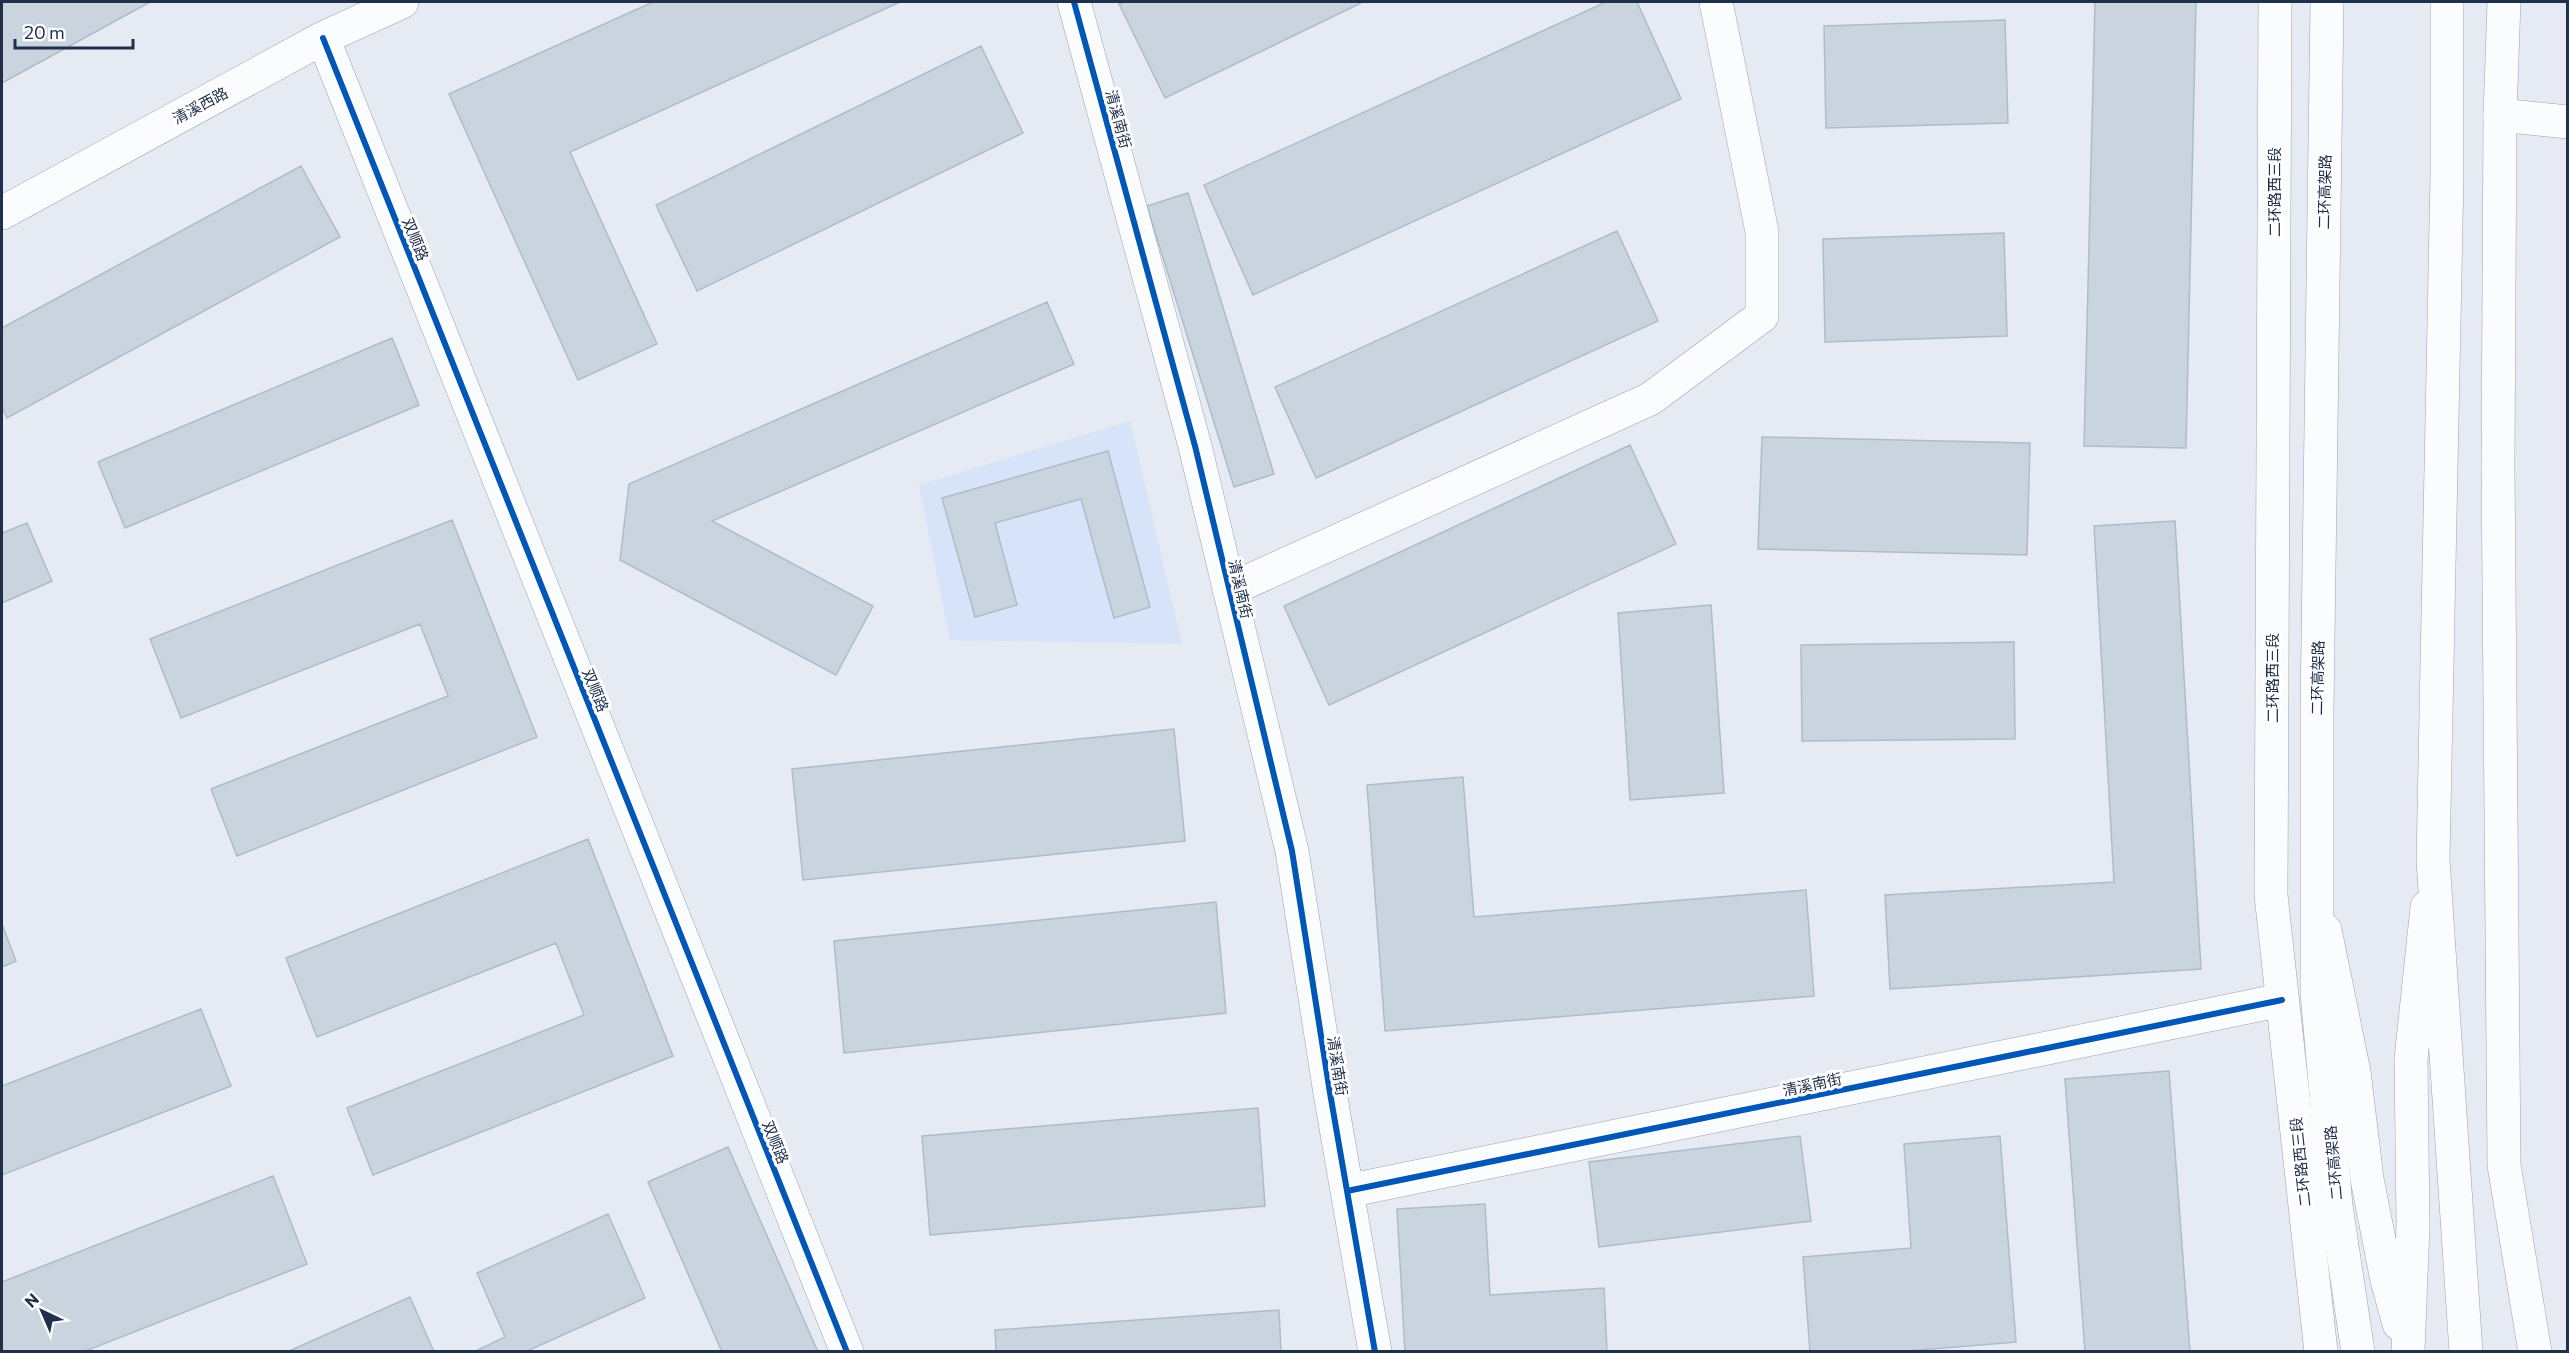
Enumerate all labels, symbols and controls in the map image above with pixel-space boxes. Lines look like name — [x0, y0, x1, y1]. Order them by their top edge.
scale bar — [15, 12, 134, 50]
text: 20 m — [24, 21, 65, 43]
street label: 清溪西路 — [169, 83, 231, 127]
street label: 清溪南街 — [1103, 88, 1135, 150]
street label: 二环路西三段 — [2265, 147, 2283, 237]
street label: 二环高架路 — [2314, 154, 2334, 230]
street label: 双顺路 — [399, 215, 433, 263]
street label: 清溪南街 — [1225, 558, 1257, 620]
street label: 二环路西三段 — [2263, 633, 2281, 723]
street label: 二环高架路 — [2307, 640, 2327, 716]
street label: 双顺路 — [579, 666, 613, 714]
street label: 清溪南街 — [1324, 1035, 1352, 1097]
street label: 清溪南街 — [1781, 1069, 1843, 1099]
street label: 二环路西三段 — [2286, 1116, 2314, 1208]
street label: 双顺路 — [759, 1118, 793, 1166]
street label: 二环高架路 — [2321, 1125, 2345, 1201]
north arrow — [12, 1281, 72, 1341]
text: N — [20, 1289, 42, 1311]

